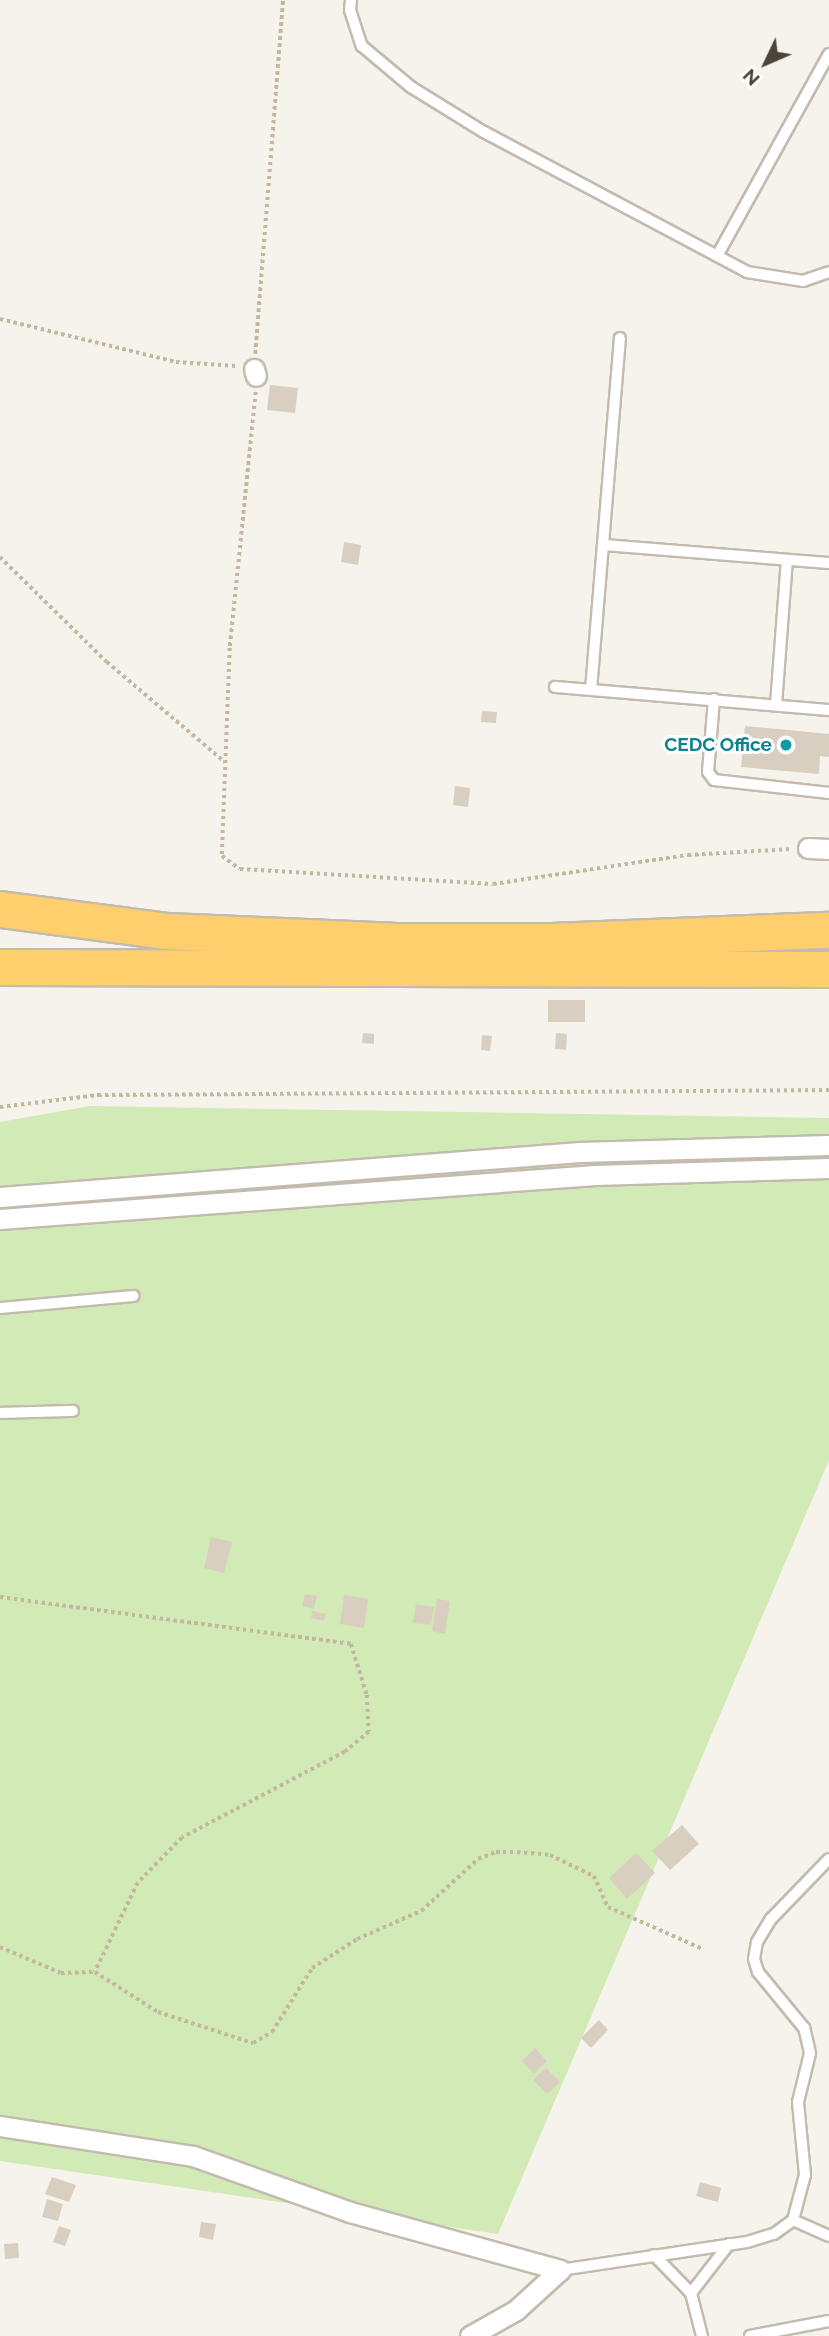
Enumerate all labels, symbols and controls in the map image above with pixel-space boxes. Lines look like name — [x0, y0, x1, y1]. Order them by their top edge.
north arrow — [731, 28, 801, 98]
text: N — [738, 65, 764, 90]
place label: CEDC Office — [664, 734, 772, 756]
marker: CEDC Office — [778, 737, 794, 753]

